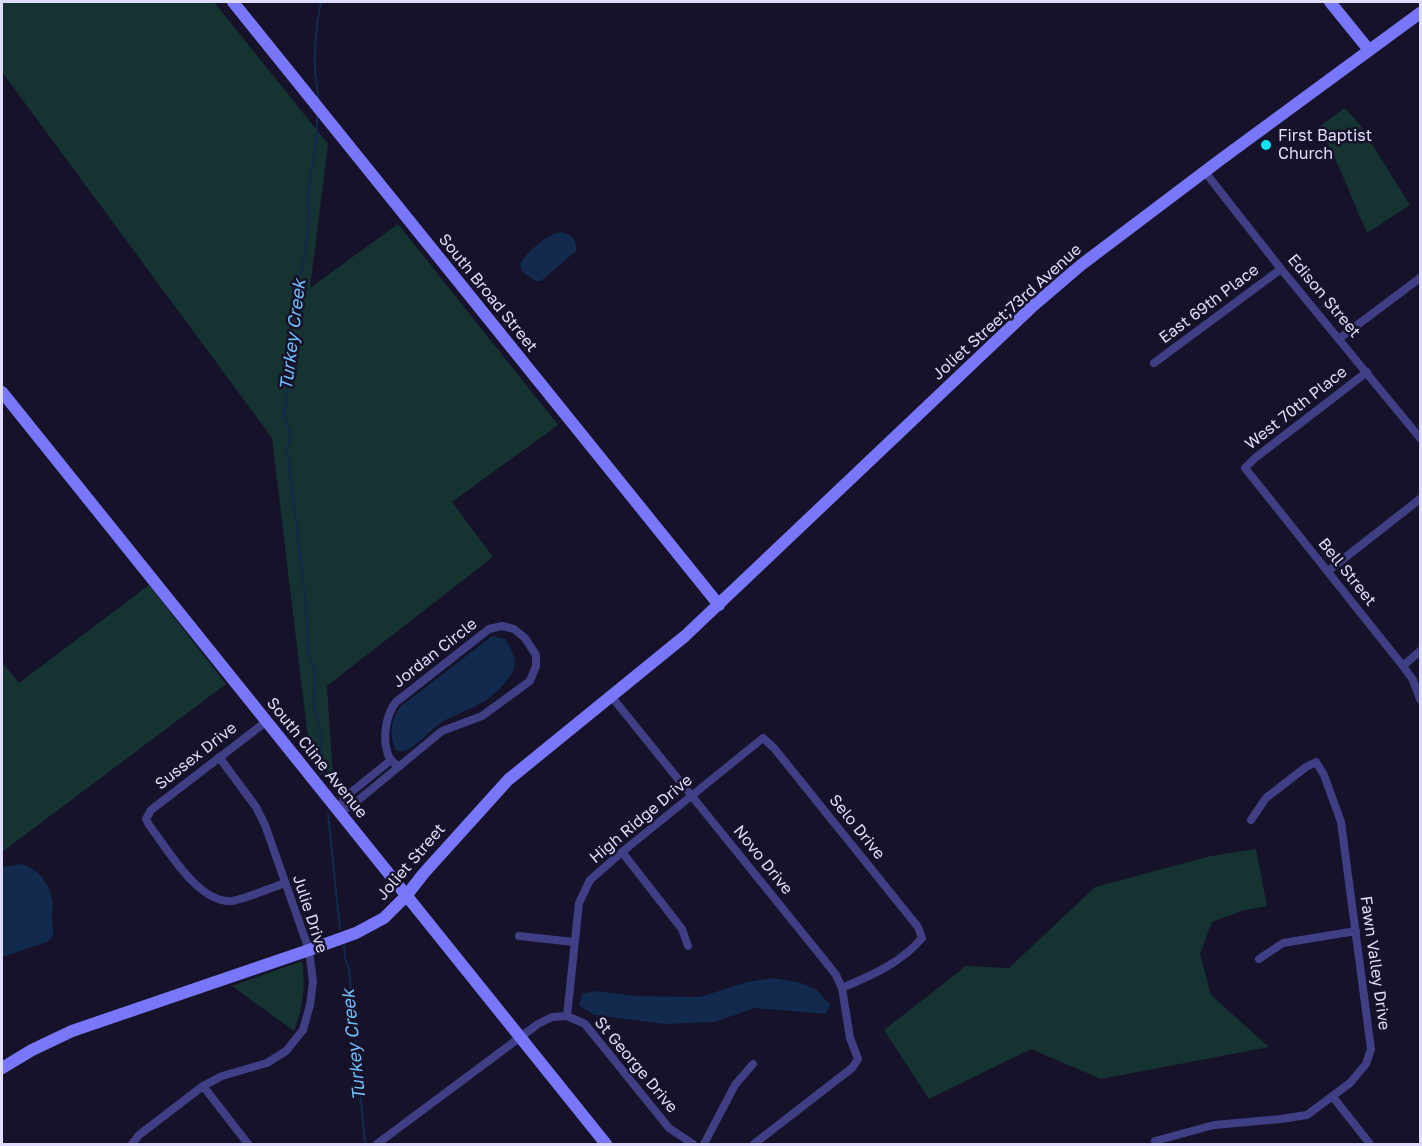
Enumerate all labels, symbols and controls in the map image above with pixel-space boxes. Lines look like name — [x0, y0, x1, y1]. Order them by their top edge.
place label: First Baptist Church — [1278, 126, 1372, 164]
marker: First Baptist Church — [1259, 138, 1273, 152]
street label: South Broad Street — [434, 230, 542, 356]
street label: Joliet Street;73rd Avenue — [929, 240, 1085, 384]
street label: Edison Street — [1284, 250, 1364, 342]
street label: East 69th Place — [1155, 260, 1263, 348]
water label: Turkey Creek — [275, 278, 311, 392]
street label: West 70th Place — [1241, 362, 1351, 454]
street label: Bell Street — [1314, 534, 1380, 610]
street label: Jordan Circle — [389, 614, 481, 692]
street label: South Cline Avenue — [262, 694, 372, 822]
street label: Sussex Drive — [151, 718, 241, 794]
street label: High Ridge Drive — [586, 771, 696, 867]
street label: Selo Drive — [825, 791, 889, 863]
street label: Joliet Street — [373, 820, 449, 904]
street label: Novo Drive — [729, 822, 797, 898]
street label: Julie Drive — [288, 873, 332, 955]
street label: Fawn Valley Drive — [1356, 895, 1394, 1031]
water label: Turkey Creek — [337, 988, 371, 1102]
street label: St George Drive — [590, 1013, 682, 1117]

